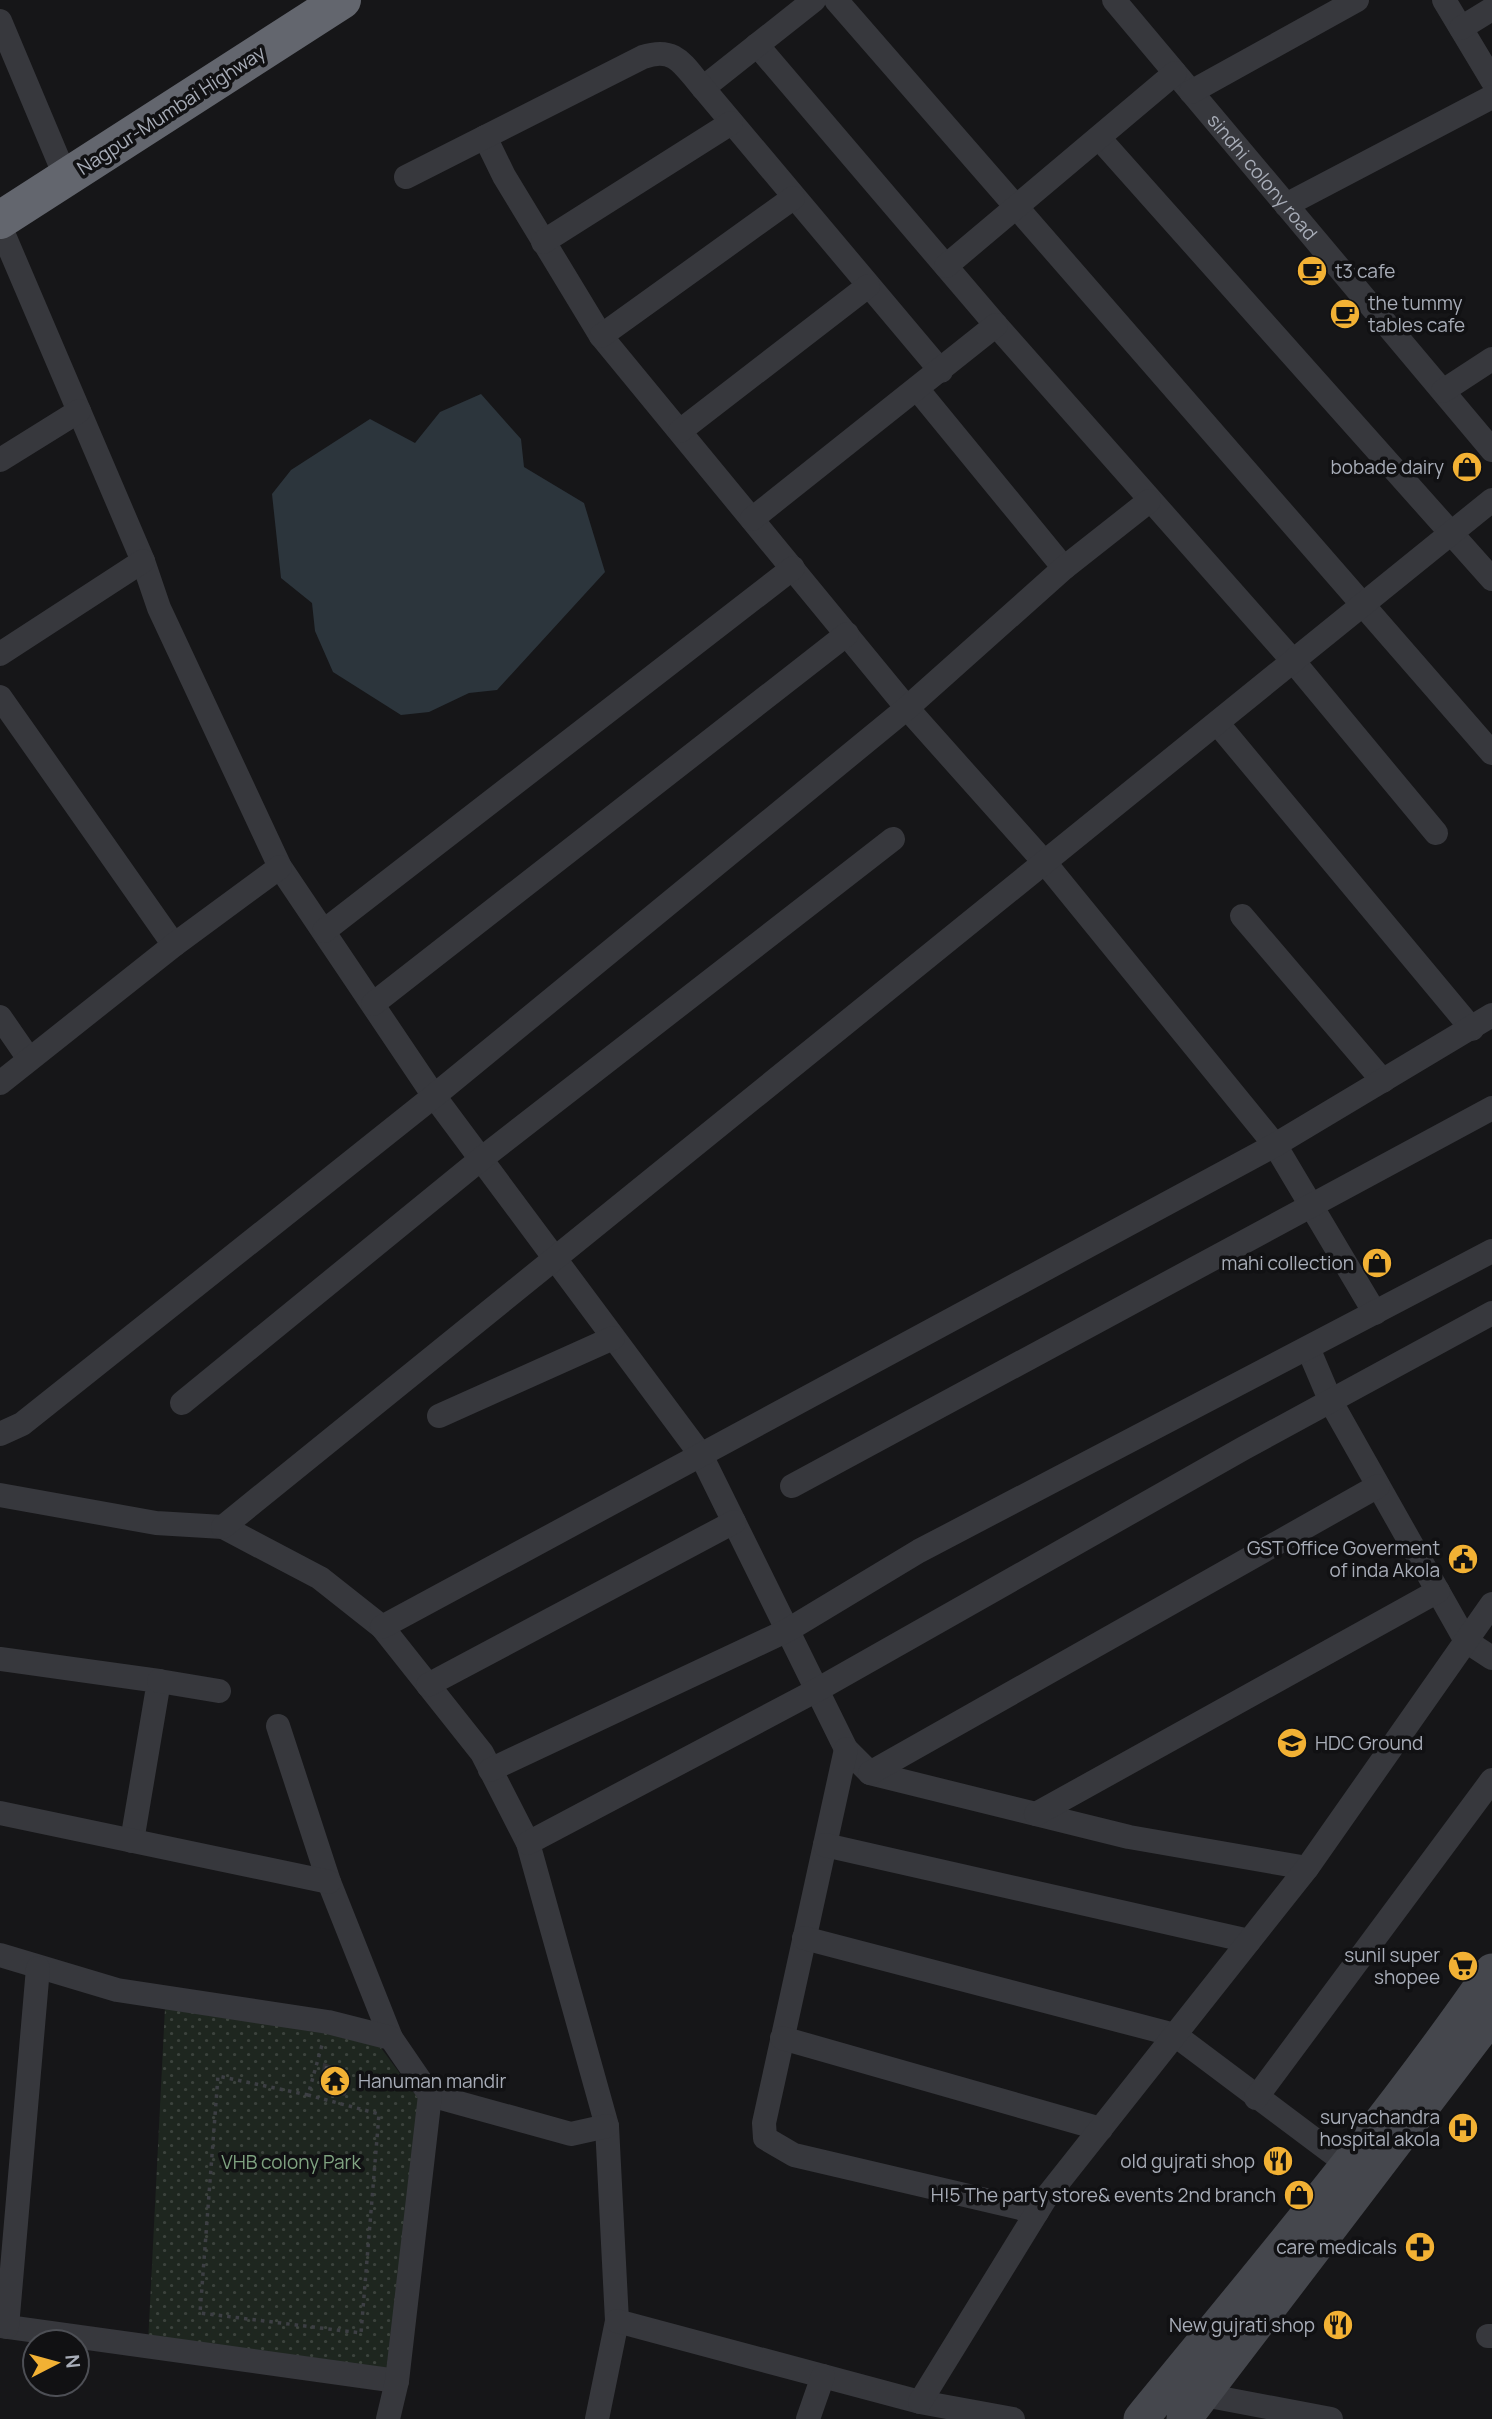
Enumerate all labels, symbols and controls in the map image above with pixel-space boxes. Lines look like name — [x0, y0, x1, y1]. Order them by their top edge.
street label: Nagpur-Mumbai Highway — [72, 39, 270, 181]
street label: sindhi colony road — [1202, 108, 1323, 246]
cafe icon: t3 cafe — [1295, 254, 1329, 288]
place label: t3 cafe — [1335, 258, 1395, 284]
place label: the tummy tables cafe — [1368, 290, 1465, 338]
cafe icon: the tummy tables cafe — [1328, 297, 1362, 331]
shop icon: bobade dairy — [1450, 450, 1484, 484]
place label: bobade dairy — [1331, 454, 1444, 480]
shop icon: mahi collection — [1360, 1246, 1394, 1280]
place label: mahi collection — [1221, 1250, 1354, 1276]
place label: GST Office Goverment of inda Akola — [1247, 1535, 1440, 1583]
public building icon: GST Office Goverment of inda Akola — [1446, 1542, 1480, 1576]
school or university icon: HDC Ground — [1275, 1726, 1309, 1760]
place label: HDC Ground — [1315, 1730, 1423, 1756]
place label: sunil super shopee — [1344, 1942, 1440, 1990]
supermarket icon: sunil super shopee — [1446, 1949, 1480, 1983]
temple icon: Hanuman mandir — [318, 2064, 352, 2098]
place label: Hanuman mandir — [358, 2068, 506, 2094]
place label: suryachandra hospital akola — [1319, 2104, 1440, 2152]
hospital icon: suryachandra hospital akola — [1446, 2111, 1480, 2145]
restaurant icon: old gujrati shop — [1261, 2144, 1295, 2178]
place label: old gujrati shop — [1120, 2148, 1255, 2174]
park label: VHB colony Park — [221, 2149, 361, 2175]
shop icon: H!5 The party store& events 2nd branch — [1282, 2178, 1316, 2212]
place label: H!5 The party store& events 2nd branch — [931, 2182, 1276, 2208]
pharmacy icon: care medicals — [1403, 2230, 1437, 2264]
place label: care medicals — [1276, 2234, 1397, 2260]
restaurant icon: New gujrati shop — [1321, 2308, 1355, 2342]
place label: New gujrati shop — [1169, 2312, 1315, 2338]
north arrow — [21, 2328, 91, 2398]
text: N — [59, 2353, 87, 2369]

